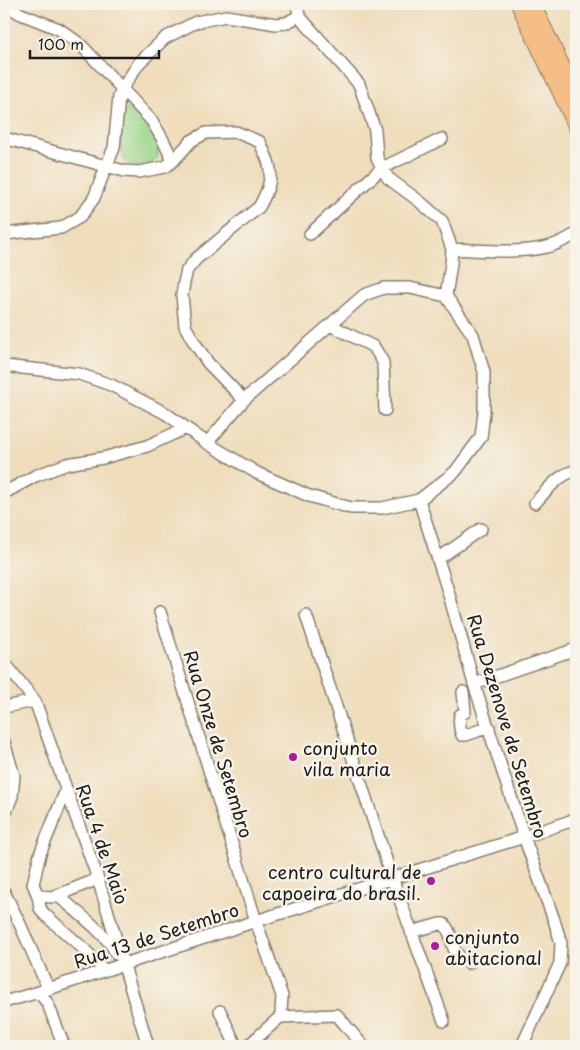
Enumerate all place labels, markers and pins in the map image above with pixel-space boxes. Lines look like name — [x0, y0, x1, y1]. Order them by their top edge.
place label: conjunto vila maria — [303, 734, 391, 782]
marker: conjunto vila maria — [287, 751, 299, 763]
place label: centro cultural de capoeira do brasil. — [262, 858, 421, 906]
marker: centro cultural de capoeira do brasil. — [425, 875, 437, 887]
place label: conjunto abitacional — [445, 923, 542, 971]
marker: conjunto abitacional — [429, 940, 441, 952]

